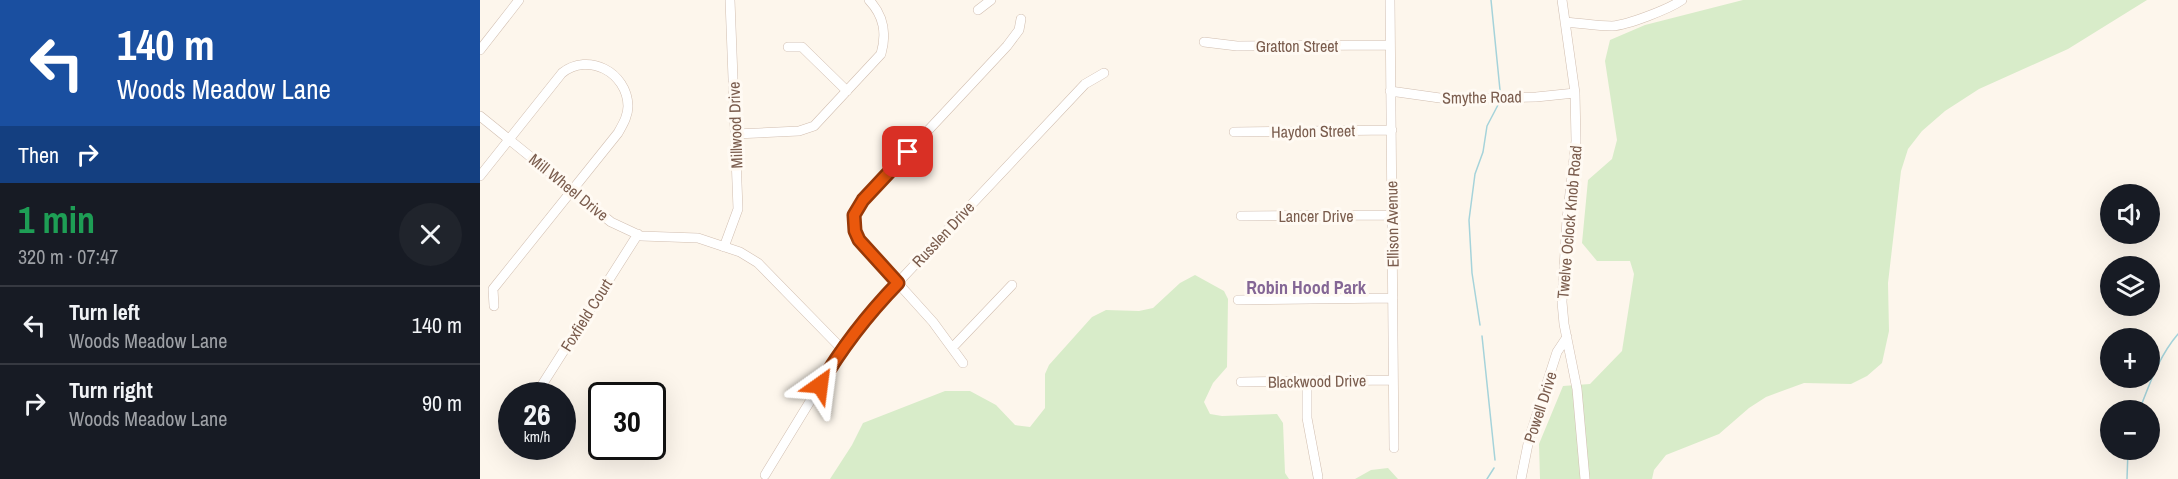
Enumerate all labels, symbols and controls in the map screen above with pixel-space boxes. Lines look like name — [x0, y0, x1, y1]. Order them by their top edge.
text: 140 m — [117, 17, 215, 73]
icon: left — [18, 24, 96, 102]
street label: Gratton Street — [1256, 35, 1339, 57]
text: Woods Meadow Lane — [117, 71, 331, 107]
street label: Millwood Drive — [722, 81, 748, 169]
street label: Smythe Road — [1442, 85, 1522, 109]
street label: Haydon Street — [1271, 119, 1355, 143]
pin — [882, 126, 933, 177]
icon: arrive — [891, 135, 924, 168]
icon: right — [71, 138, 104, 171]
text: Then — [18, 140, 59, 170]
street label: Twelve Oclock Knob Road — [1551, 144, 1587, 300]
street label: Mill Wheel Drive — [525, 148, 613, 226]
street label: Ellison Avenue — [1380, 181, 1404, 267]
map controls — [2100, 184, 2160, 460]
button: sound — [2100, 184, 2160, 244]
text: 1 min — [18, 196, 95, 244]
street label: Russlen Drive — [907, 196, 979, 272]
button: close — [399, 203, 462, 266]
street label: Lancer Drive — [1278, 205, 1354, 227]
text: 320 m · 07:47 — [18, 243, 118, 270]
button: layers — [2100, 256, 2160, 316]
street label: Foxfield Court — [555, 274, 617, 355]
district label: Robin Hood Park — [1246, 275, 1367, 300]
text: Turn left — [69, 297, 140, 327]
icon: left — [18, 309, 51, 342]
text: 140 m — [412, 310, 462, 340]
text: Woods Meadow Lane — [69, 327, 227, 354]
button: + — [2100, 328, 2160, 388]
position arrow — [788, 353, 852, 417]
street label: Blackwood Drive — [1268, 369, 1366, 393]
street label: Powell Drive — [1518, 369, 1562, 445]
text: Turn right — [69, 375, 153, 405]
speed limit sign: 30 — [588, 382, 666, 460]
icon: right — [18, 387, 51, 420]
text: 90 m — [422, 388, 462, 418]
text: 26 — [523, 394, 551, 434]
button: − — [2100, 400, 2160, 460]
text: Woods Meadow Lane — [69, 405, 227, 432]
text: km/h — [524, 426, 550, 447]

